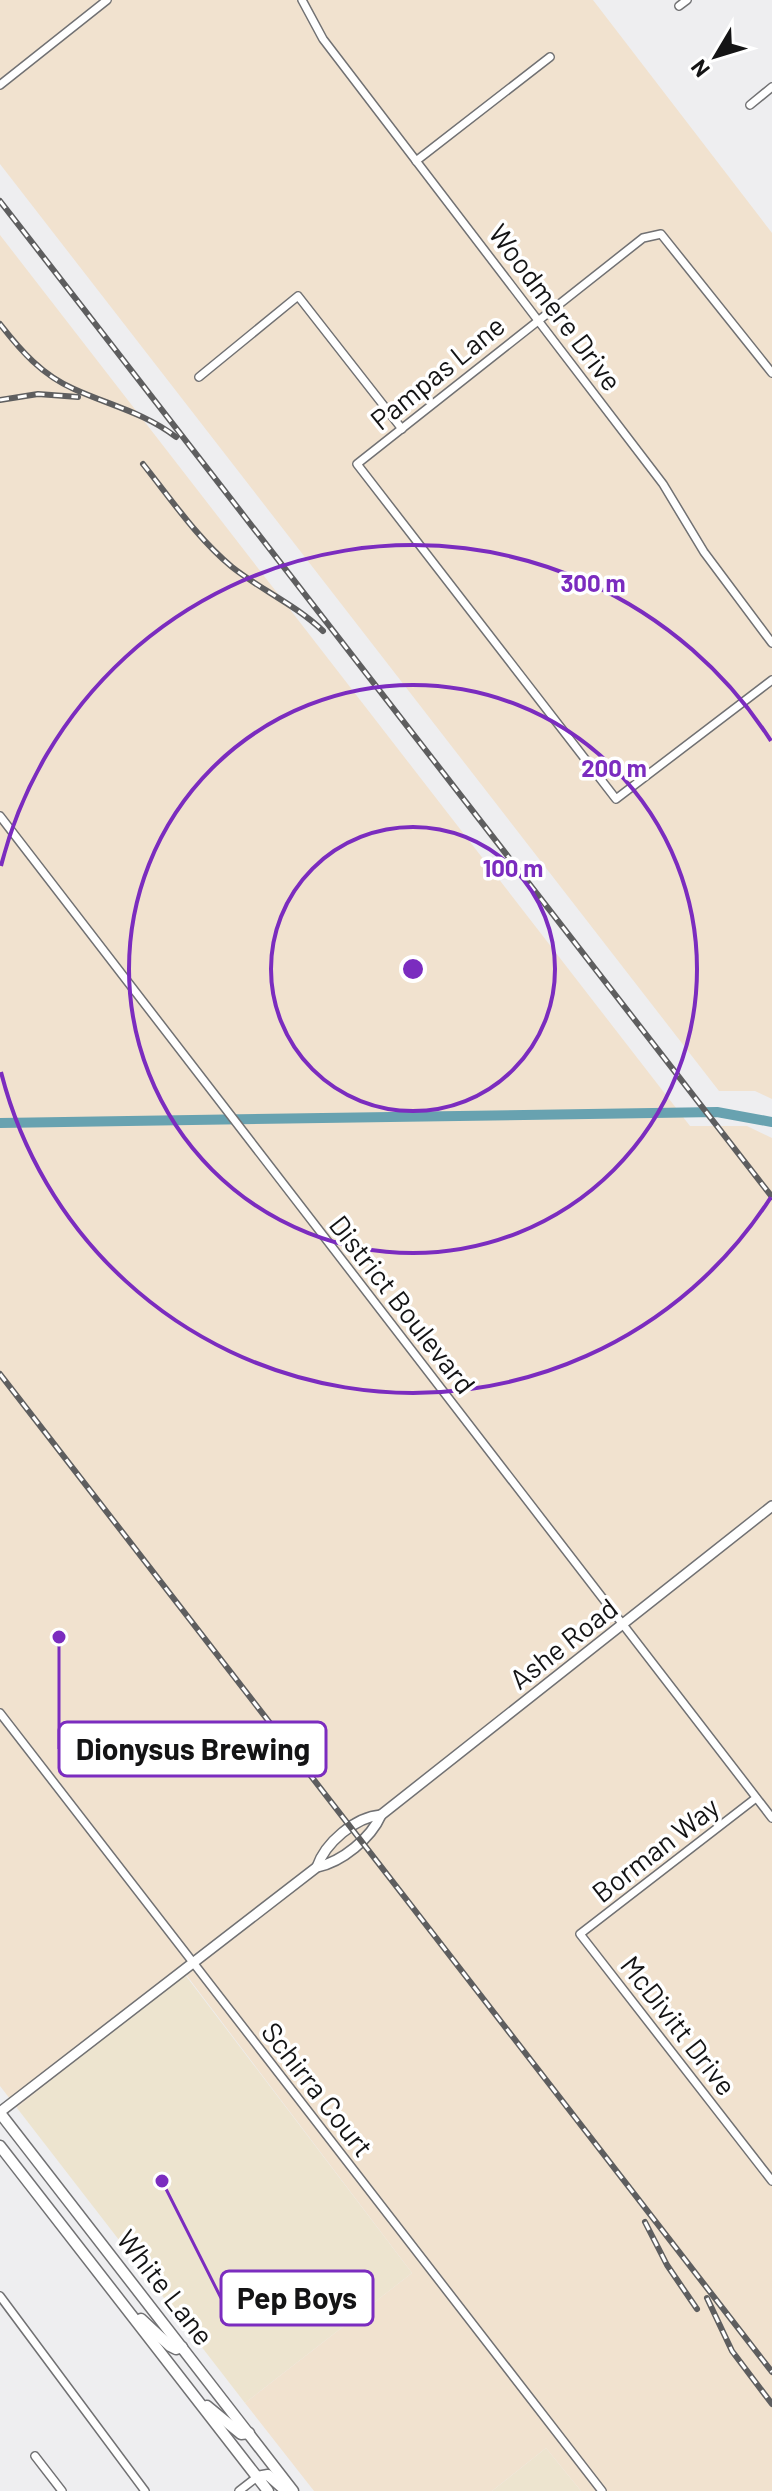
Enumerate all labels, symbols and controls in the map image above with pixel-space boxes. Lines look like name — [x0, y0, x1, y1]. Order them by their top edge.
north arrow — [676, 16, 756, 96]
text: N — [685, 55, 714, 83]
street label: Woodmere Drive — [482, 217, 630, 397]
street label: Pampas Lane — [363, 308, 511, 436]
text: 300 m — [560, 568, 626, 597]
text: 200 m — [581, 753, 647, 782]
text: 100 m — [483, 853, 543, 882]
centre of rings — [399, 955, 427, 983]
street label: District Boulevard — [323, 1208, 483, 1400]
street label: Ashe Road — [502, 1590, 624, 1696]
callout: Dionysus Brewing — [59, 1722, 326, 1776]
text: Dionysus Brewing — [76, 1730, 310, 1766]
street label: Borman Way — [585, 1789, 725, 1909]
street label: McDivitt Drive — [614, 1948, 744, 2102]
street label: Schirra Court — [255, 2015, 381, 2163]
street label: White Lane — [110, 2222, 222, 2352]
callout: Pep Boys — [221, 2271, 373, 2325]
text: Pep Boys — [237, 2279, 357, 2315]

